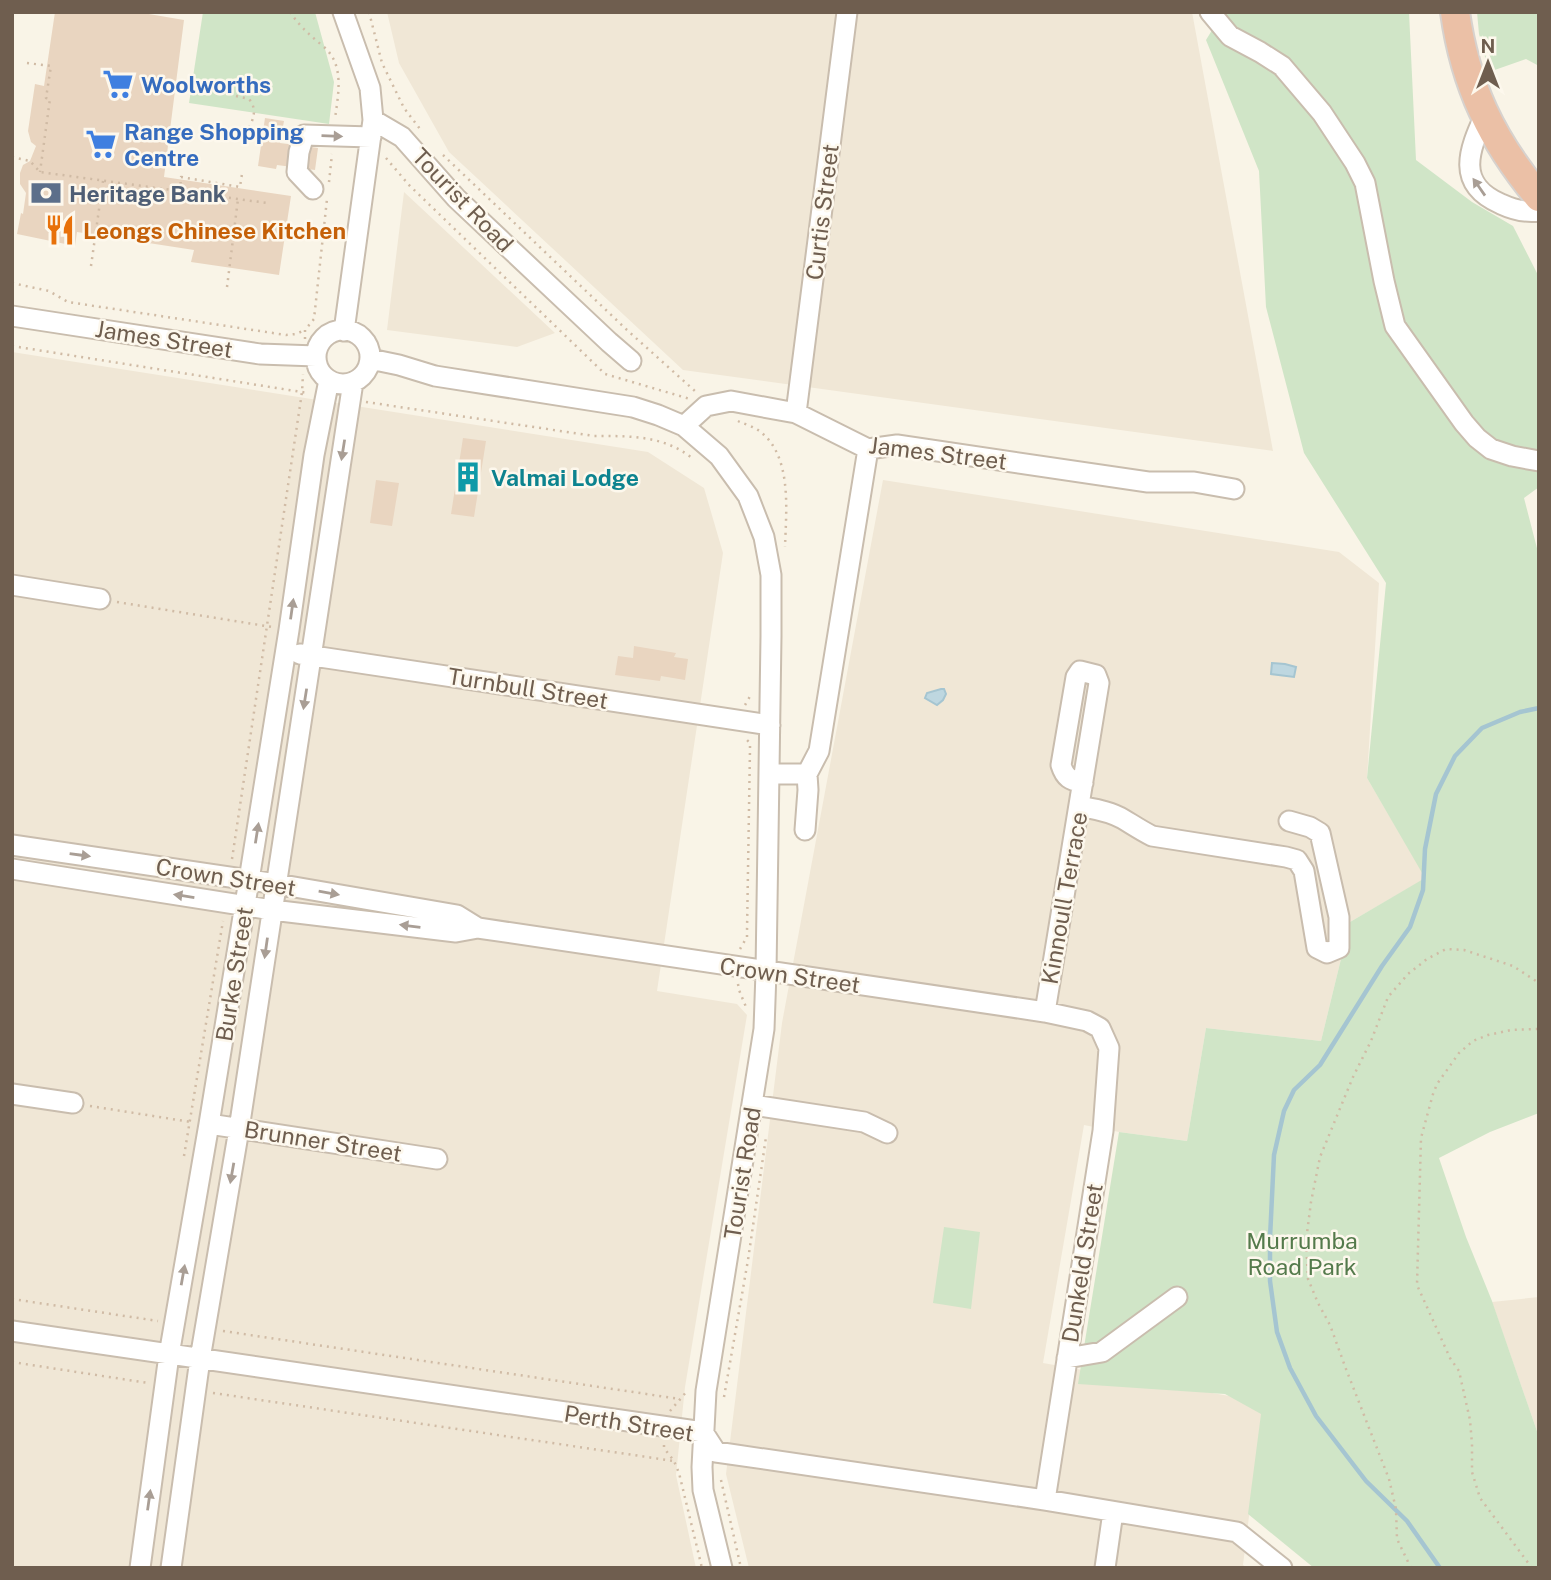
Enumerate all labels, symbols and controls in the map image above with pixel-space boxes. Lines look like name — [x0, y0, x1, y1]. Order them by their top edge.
north arrow — [1453, 28, 1523, 98]
text: N — [1481, 35, 1495, 57]
supermarket icon: Woolworths — [101, 67, 135, 101]
place label: Woolworths — [141, 71, 271, 98]
place label: Range Shopping Centre — [124, 118, 304, 171]
supermarket icon: Range Shopping Centre — [84, 127, 118, 161]
one-way arrow — [321, 130, 343, 141]
street label: Curtis Street — [800, 142, 844, 282]
street label: Tourist Road — [407, 143, 519, 257]
bank icon: Heritage Bank — [29, 176, 63, 210]
one-way arrow — [1472, 178, 1486, 196]
place label: Heritage Bank — [69, 180, 226, 207]
restaurant icon: Leongs Chinese Kitchen — [43, 213, 77, 247]
place label: Leongs Chinese Kitchen — [83, 217, 346, 244]
street label: James Street — [93, 315, 235, 363]
street label: James Street — [867, 431, 1009, 475]
one-way arrow — [337, 439, 348, 461]
building icon: Valmai Lodge — [451, 460, 485, 494]
place label: Valmai Lodge — [491, 464, 639, 491]
one-way arrow — [287, 597, 298, 619]
street label: Turnbull Street — [446, 662, 610, 714]
one-way arrow — [299, 688, 310, 710]
street label: Kinnoull Terrace — [1036, 810, 1092, 986]
one-way arrow — [252, 822, 263, 844]
one-way arrow — [69, 850, 91, 861]
street label: Crown Street — [154, 853, 298, 901]
one-way arrow — [318, 888, 340, 899]
one-way arrow — [173, 890, 195, 901]
street label: Burke Street — [210, 905, 258, 1043]
one-way arrow — [399, 921, 421, 932]
one-way arrow — [260, 937, 271, 959]
street label: Crown Street — [718, 952, 862, 998]
street label: Tourist Road — [718, 1105, 766, 1241]
street label: Brunner Street — [242, 1115, 404, 1167]
one-way arrow — [226, 1162, 237, 1184]
street label: Dunkeld Street — [1056, 1181, 1108, 1345]
park label: Murrumba Road Park — [1246, 1227, 1358, 1280]
one-way arrow — [178, 1264, 189, 1286]
street label: Perth Street — [562, 1399, 696, 1447]
one-way arrow — [144, 1489, 155, 1511]

